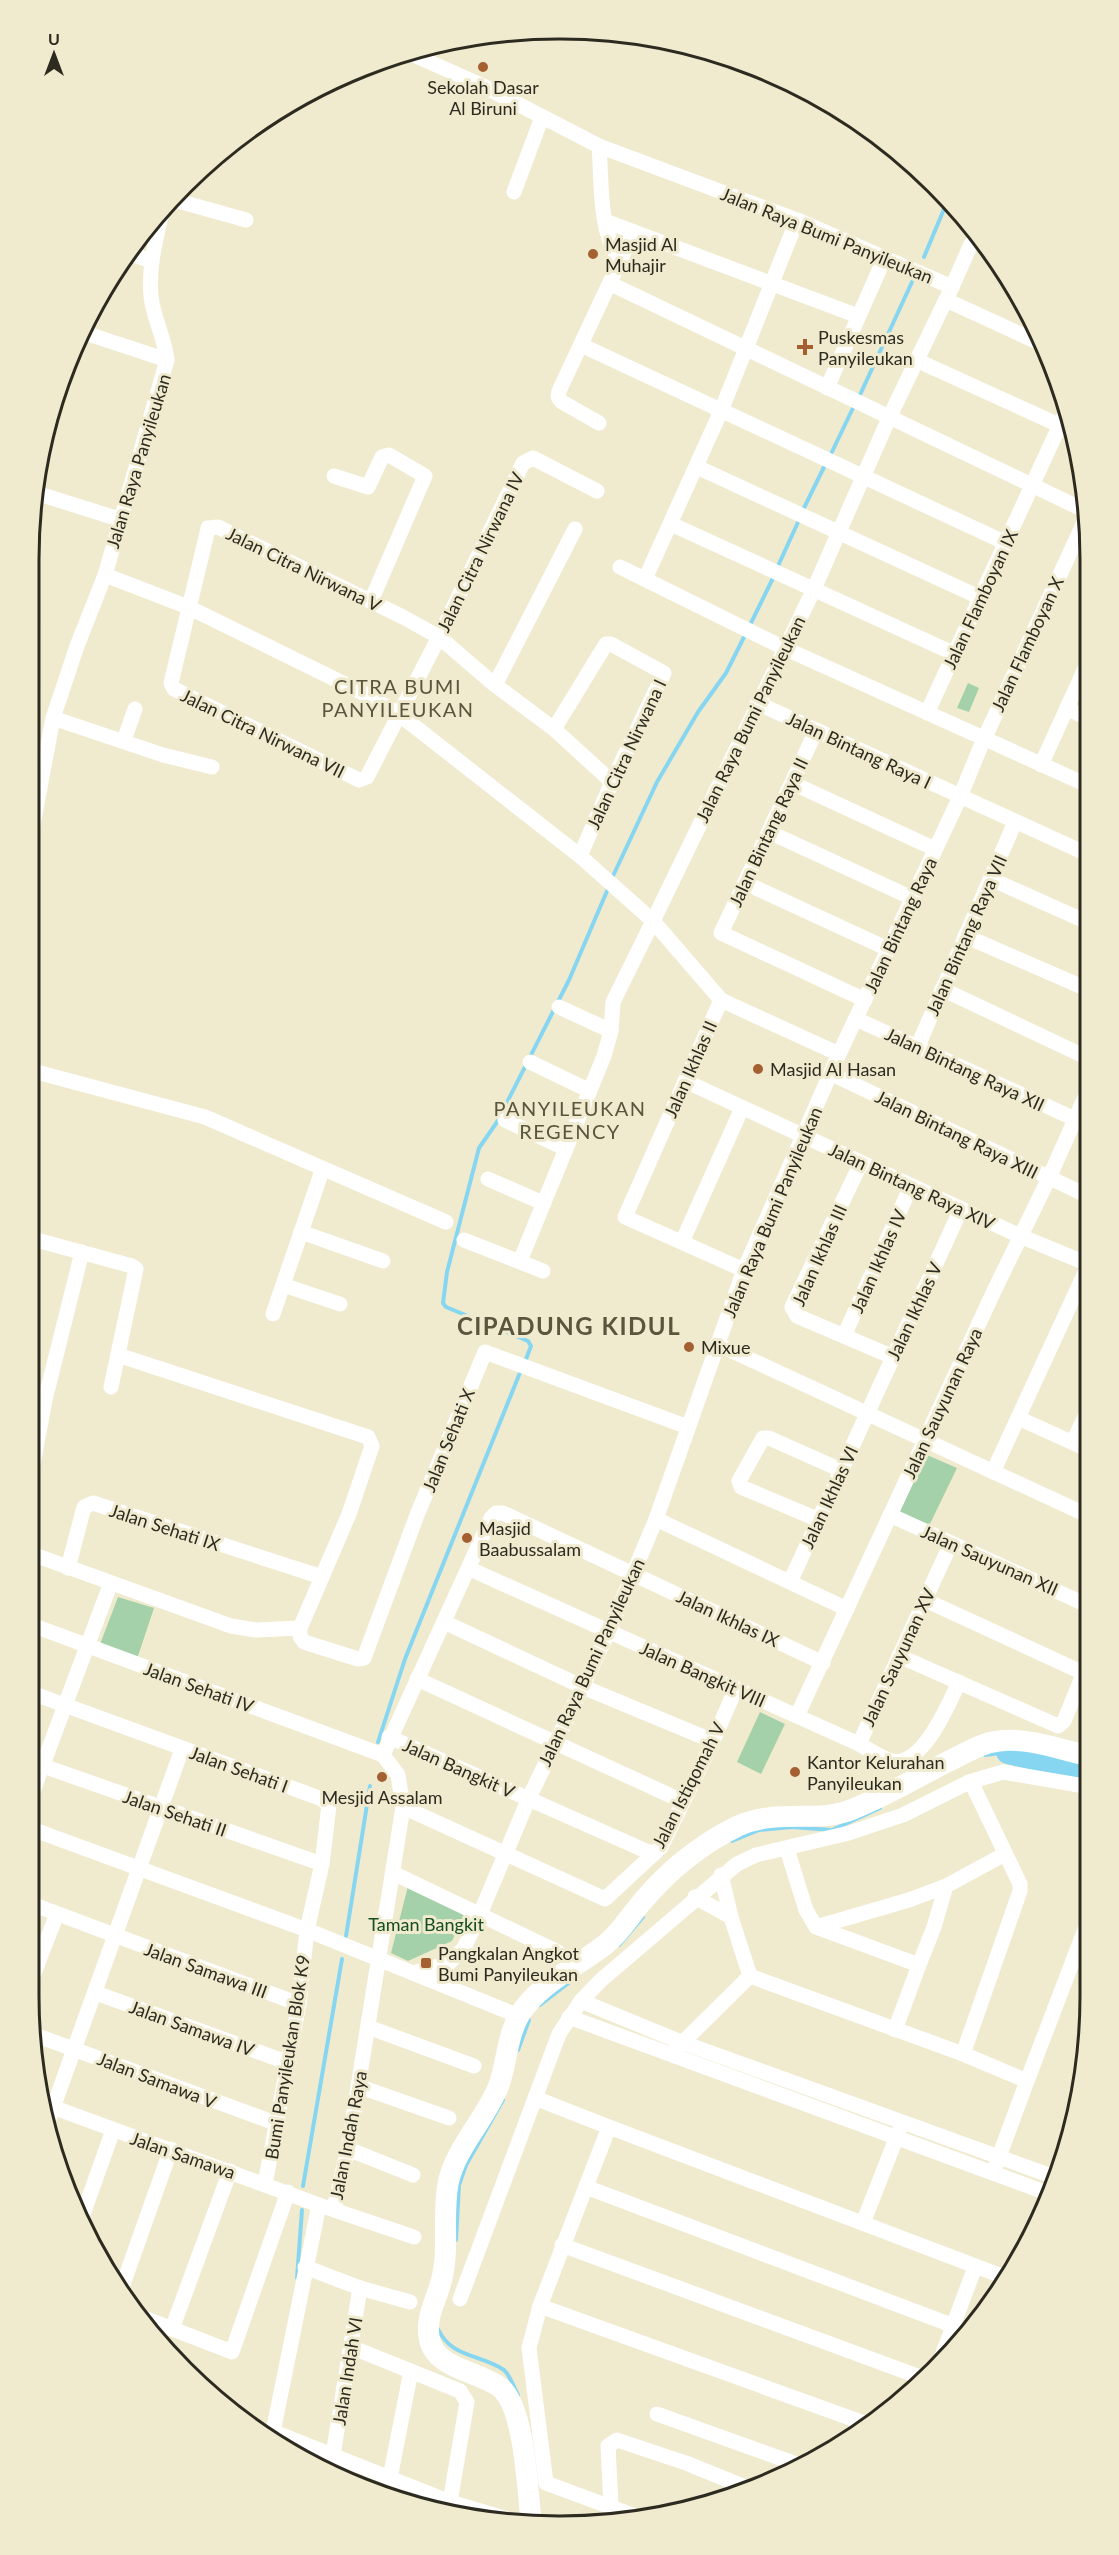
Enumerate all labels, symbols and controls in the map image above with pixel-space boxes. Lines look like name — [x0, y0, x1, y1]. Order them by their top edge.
north arrow — [24, 24, 84, 84]
text: U — [48, 29, 60, 48]
marker: Sekolah Dasar Al Biruni — [476, 60, 490, 74]
place label: Sekolah Dasar Al Biruni — [427, 76, 539, 119]
street label: Jalan Raya Bumi Panyileukan — [718, 182, 936, 288]
place label: Masjid Al Muhajir — [605, 233, 677, 276]
marker: Masjid Al Muhajir — [586, 247, 600, 261]
place label: Puskesmas Panyileukan — [818, 326, 913, 369]
marker: Puskesmas Panyileukan — [796, 338, 814, 356]
street label: Jalan Raya Panyileukan — [101, 371, 175, 551]
street label: Jalan Citra Nirwana IV — [432, 468, 529, 636]
street label: Jalan Citra Nirwana V — [223, 522, 386, 616]
street label: Jalan Flamboyan IX — [938, 525, 1022, 672]
street label: Jalan Flamboyan X — [986, 573, 1068, 715]
street label: Jalan Raya Bumi Panyileukan — [690, 612, 810, 826]
district label: CITRA BUMI PANYILEUKAN — [322, 674, 475, 721]
street label: Jalan Citra Nirwana I — [582, 676, 670, 832]
street label: Jalan Citra Nirwana VII — [178, 684, 348, 782]
street label: Jalan Bintang Raya I — [783, 707, 935, 793]
street label: Jalan Bintang Raya II — [724, 754, 812, 910]
street label: Jalan Bintang Raya VII — [921, 851, 1011, 1019]
street label: Jalan Bintang Raya — [859, 854, 941, 996]
street label: Jalan Ikhlas II — [659, 1017, 721, 1121]
street label: Jalan Bintang Raya XII — [882, 1022, 1048, 1116]
place label: Masjid Al Hasan — [770, 1058, 896, 1080]
marker: Masjid Al Hasan — [751, 1062, 765, 1076]
street label: Jalan Bintang Raya XIII — [872, 1085, 1042, 1183]
district label: PANYILEUKAN REGENCY — [494, 1096, 647, 1143]
street label: Jalan Raya Bumi Panyileukan — [718, 1103, 826, 1321]
street label: Jalan Bintang Raya XIV — [826, 1138, 999, 1234]
street label: Jalan Ikhlas III — [787, 1201, 851, 1309]
street label: Jalan Ikhlas IV — [845, 1205, 911, 1316]
street label: Jalan Ikhlas V — [882, 1258, 947, 1363]
district label: CIPADUNG KIDUL — [457, 1311, 681, 1340]
street label: Jalan Sauyunan Raya — [897, 1324, 987, 1482]
place label: Mixue — [701, 1336, 750, 1358]
marker: Mixue — [682, 1340, 696, 1354]
street label: Jalan Sehati X — [417, 1385, 479, 1495]
street label: Jalan Ikhlas VI — [796, 1442, 862, 1552]
street label: Jalan Sehati IX — [107, 1499, 223, 1555]
place label: Masjid Baabussalam — [479, 1517, 581, 1560]
street label: Jalan Sauyunan XII — [918, 1520, 1062, 1600]
marker: Masjid Baabussalam — [460, 1531, 474, 1545]
street label: Jalan Raya Bumi Panyileukan — [533, 1555, 649, 1769]
street label: Jalan Sauyunan XV — [856, 1584, 940, 1729]
street label: Jalan Ikhlas IX — [673, 1585, 783, 1651]
street label: Jalan Bangkit VIII — [637, 1636, 769, 1712]
street label: Jalan Sehati IV — [141, 1657, 258, 1717]
street label: Jalan Istiqomah V — [647, 1718, 729, 1851]
street label: Jalan Bangkit V — [400, 1734, 519, 1803]
street label: Jalan Sehati I — [187, 1741, 291, 1797]
place label: Kantor Kelurahan Panyileukan — [807, 1751, 945, 1794]
marker: Kantor Kelurahan Panyileukan — [788, 1765, 802, 1779]
marker: Mesjid Assalam — [375, 1770, 389, 1784]
street label: Jalan Sehati II — [120, 1785, 230, 1841]
place label: Mesjid Assalam — [321, 1786, 443, 1808]
park label: Taman Bangkit — [368, 1913, 484, 1935]
street label: Jalan Samawa III — [142, 1938, 270, 2002]
place label: Pangkalan Angkot Bumi Panyileukan — [438, 1942, 579, 1985]
street label: Bumi Panyileukan Blok K9 — [260, 1953, 314, 2161]
marker: Pangkalan Angkot Bumi Panyileukan — [419, 1956, 433, 1970]
street label: Jalan Samawa IV — [127, 1995, 258, 2061]
street label: Jalan Samawa V — [94, 2047, 220, 2113]
street label: Jalan Indah Raya — [325, 2069, 371, 2201]
street label: Jalan Samawa — [128, 2127, 238, 2183]
street label: Jalan Indah VI — [328, 2315, 366, 2427]

